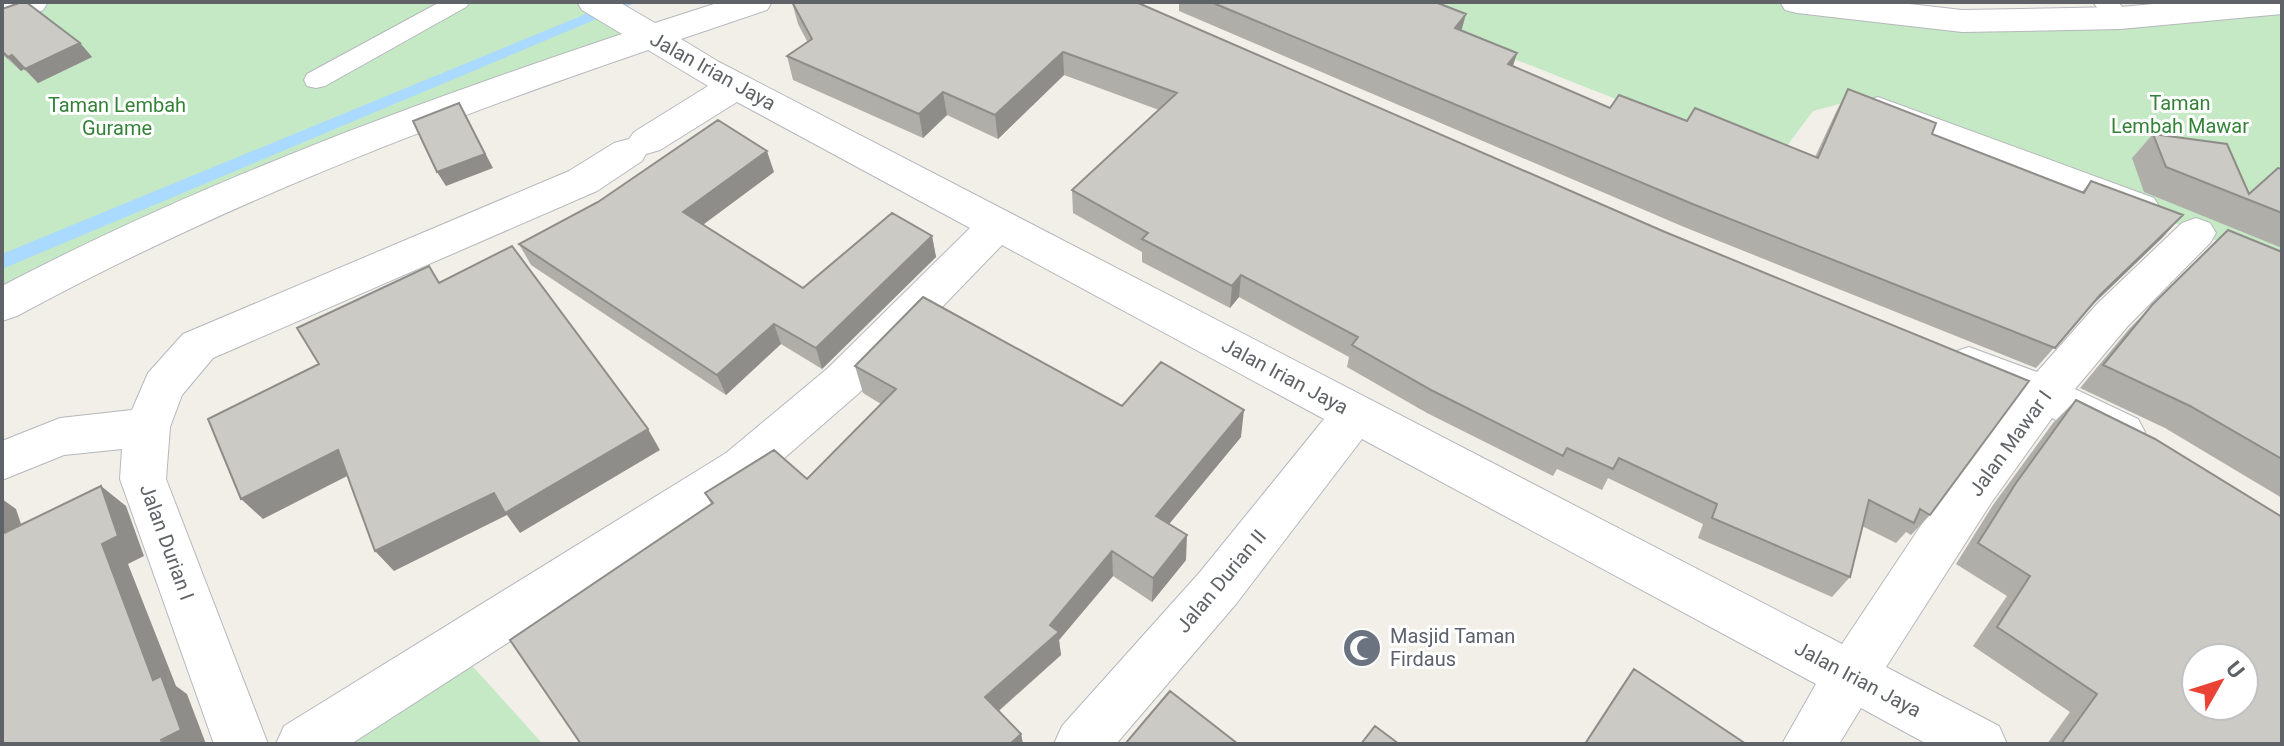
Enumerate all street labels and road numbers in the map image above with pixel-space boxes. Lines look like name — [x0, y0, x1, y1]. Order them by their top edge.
street label: Jalan Irian Jaya — [646, 27, 780, 115]
street label: Jalan Irian Jaya — [1218, 333, 1352, 419]
street label: Jalan Mawar I — [1964, 385, 2056, 501]
street label: Jalan Durian I — [135, 481, 199, 603]
street label: Jalan Durian II — [1171, 525, 1271, 637]
street label: Jalan Irian Jaya — [1791, 636, 1925, 722]

